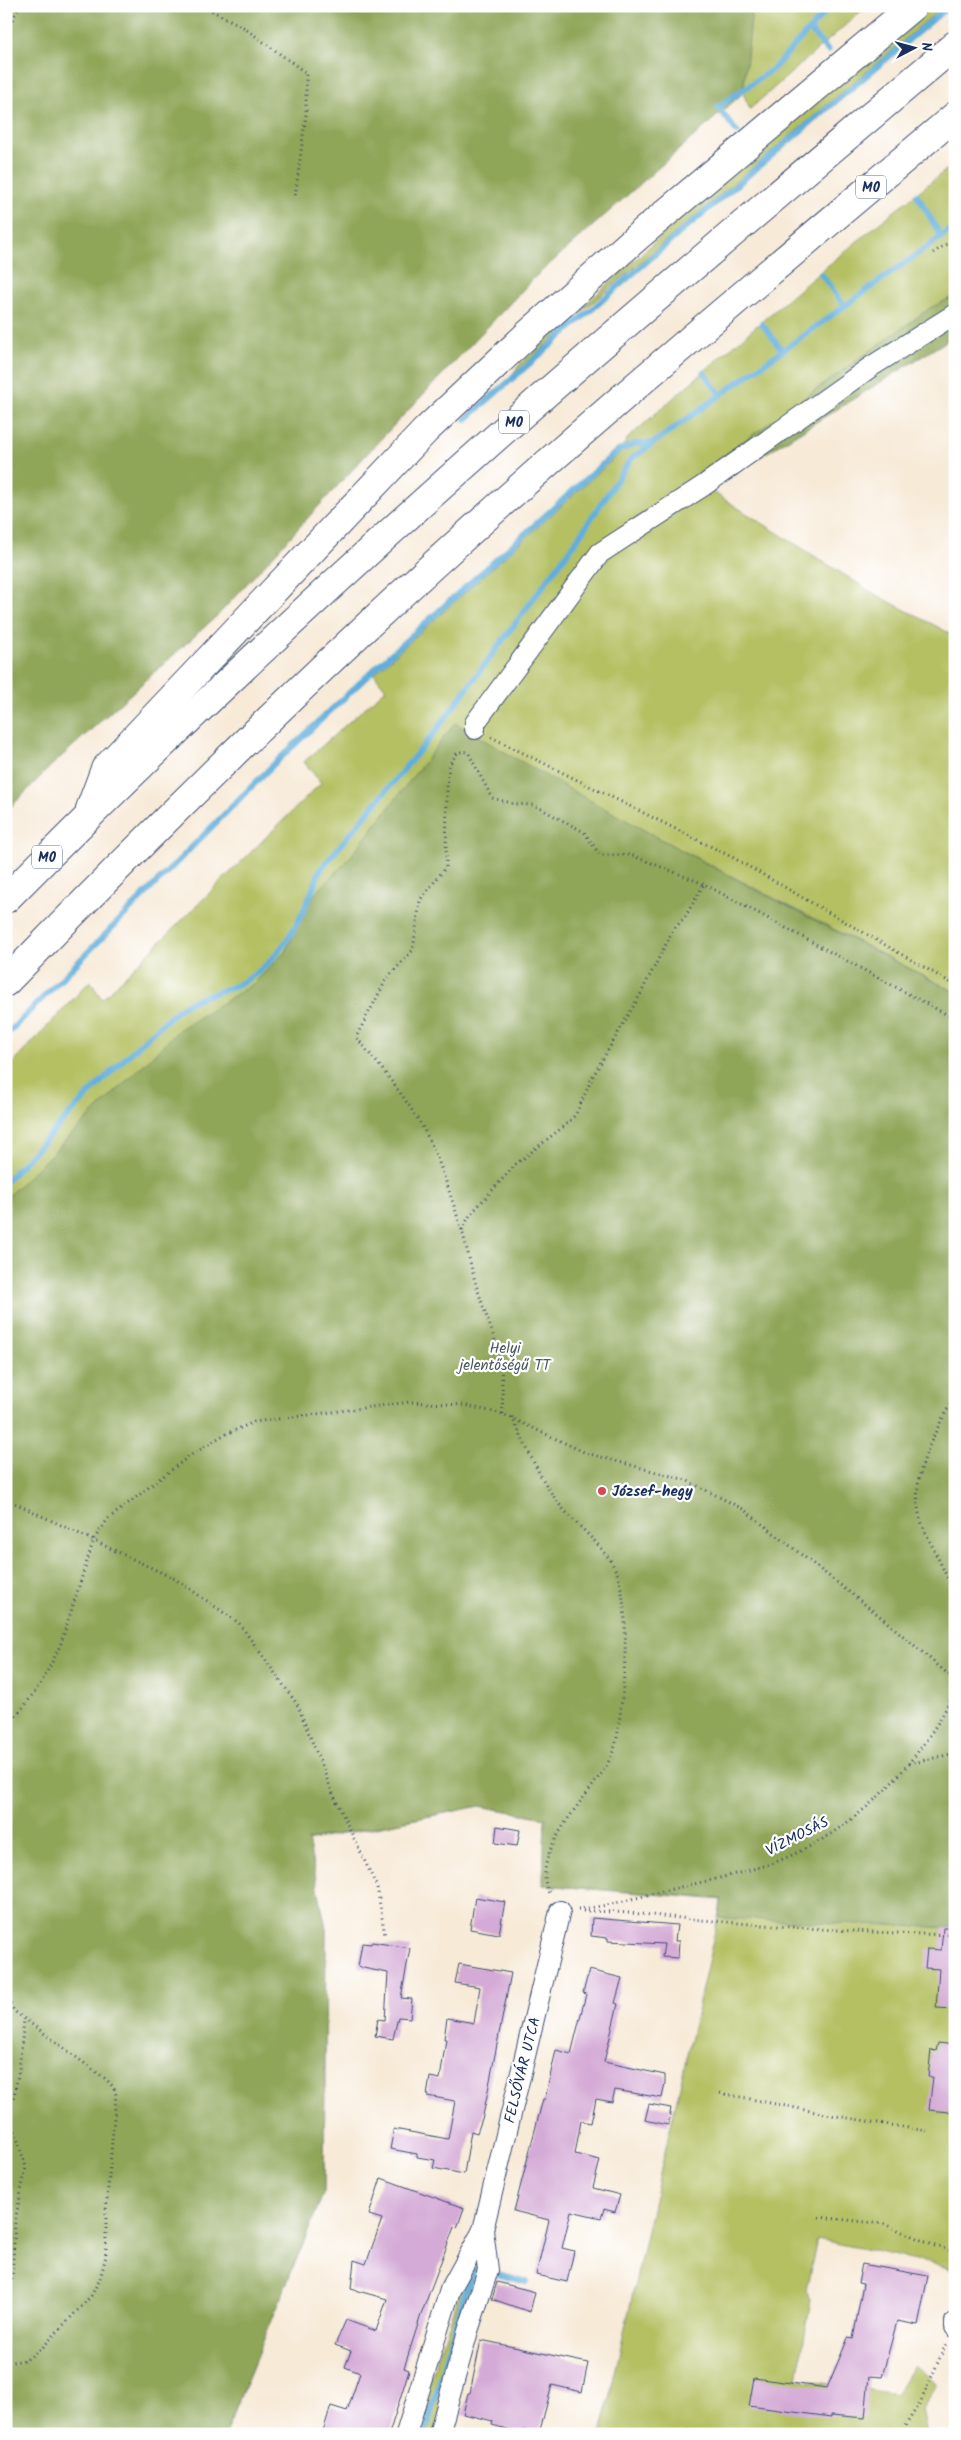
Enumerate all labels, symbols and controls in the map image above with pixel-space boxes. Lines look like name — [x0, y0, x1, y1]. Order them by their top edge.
north arrow — [888, 22, 938, 72]
text: N — [915, 41, 937, 52]
road number: M0 — [856, 176, 886, 198]
road number: M0 — [499, 411, 529, 434]
road number: M0 — [32, 846, 62, 869]
park label: Helyi jelentőségű TT — [456, 1337, 552, 1378]
place label: József-hegy — [612, 1480, 693, 1504]
marker: József-hegy — [596, 1485, 608, 1497]
street label: VÍZMOSÁS — [762, 1811, 833, 1863]
street label: FELSŐVÁR UTCA — [498, 2014, 548, 2126]

